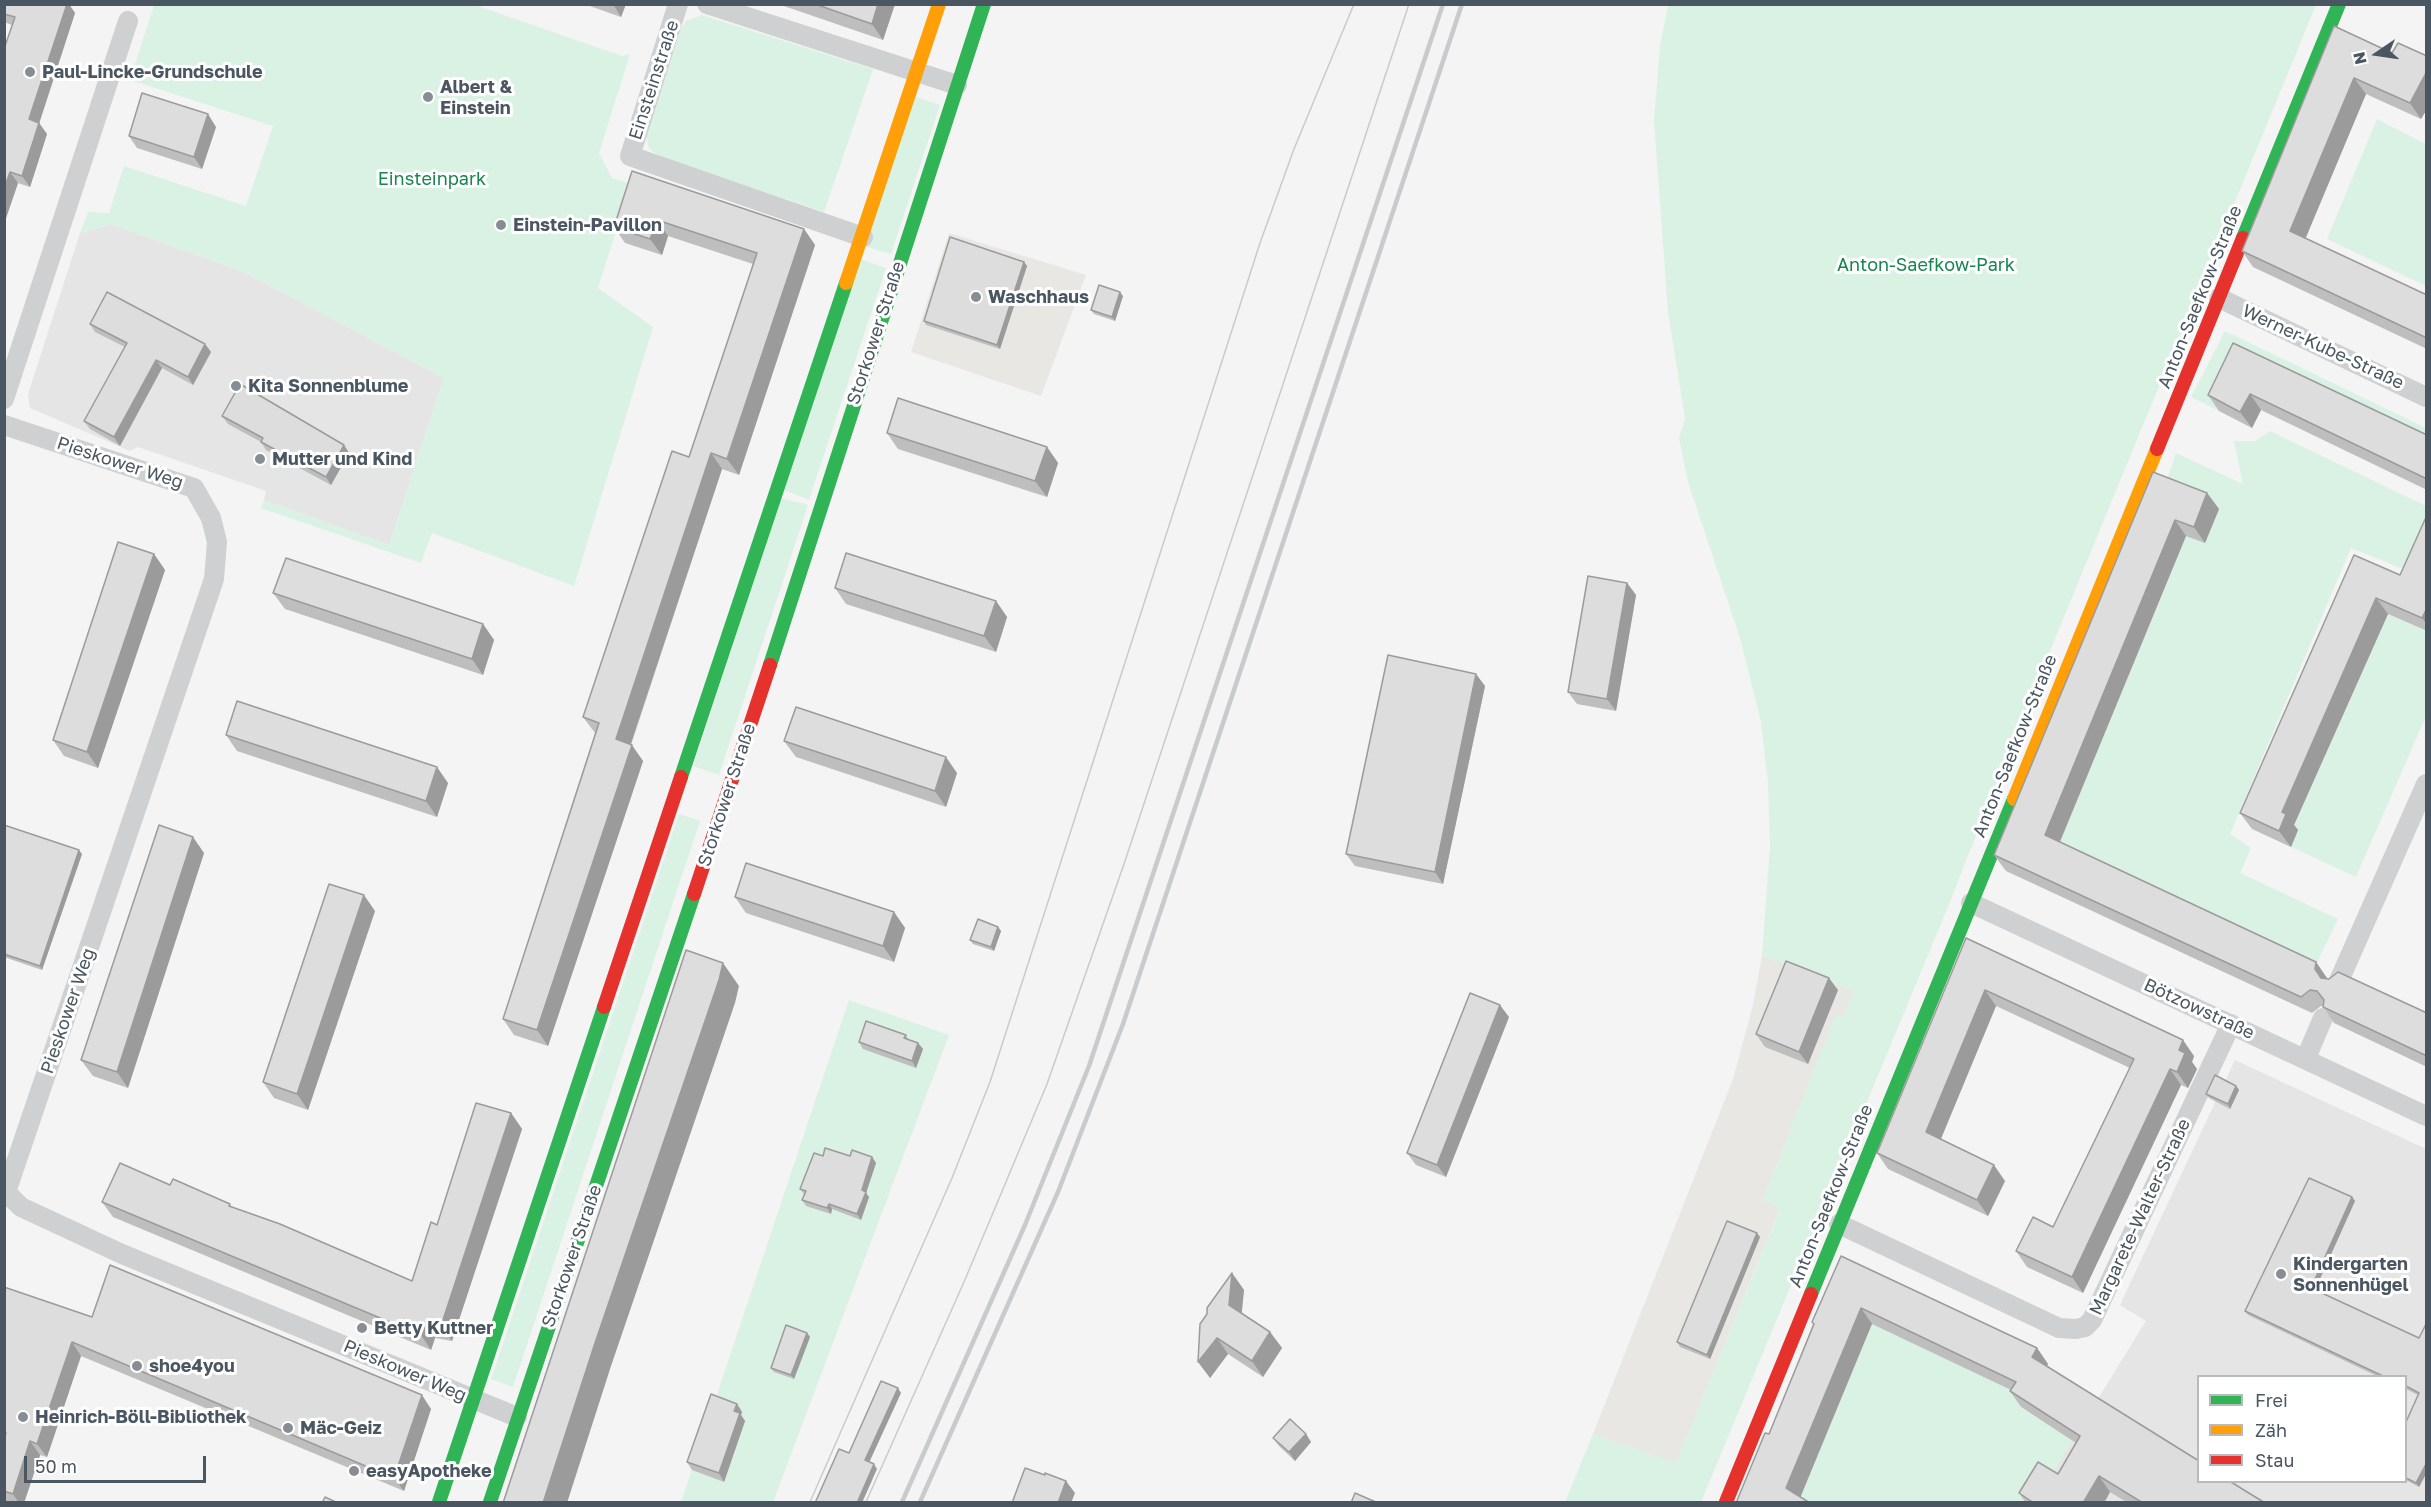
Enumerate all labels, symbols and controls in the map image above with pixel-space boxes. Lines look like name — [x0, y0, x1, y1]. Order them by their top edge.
street label: Einsteinstraße — [624, 17, 684, 143]
north arrow — [2347, 24, 2407, 84]
text: N — [2348, 50, 2371, 66]
place label: Paul-Lincke-Grundschule — [42, 61, 263, 83]
marker: Paul-Lincke-Grundschule — [23, 65, 37, 79]
place label: Albert & Einstein — [440, 76, 512, 118]
marker: Albert & Einstein — [421, 90, 435, 104]
park label: Einsteinpark — [378, 168, 486, 190]
street label: Anton-Saefkow-Straße — [2153, 202, 2247, 392]
place label: Einstein-Pavillon — [513, 214, 662, 236]
marker: Einstein-Pavillon — [494, 218, 508, 232]
park label: Anton-Saefkow-Park — [1837, 254, 2015, 276]
street label: Storkower Straße — [843, 259, 909, 407]
place label: Waschhaus — [988, 286, 1089, 308]
marker: Waschhaus — [969, 290, 983, 304]
street label: Werner-Kube-Straße — [2239, 300, 2407, 394]
place label: Kita Sonnenblume — [248, 375, 408, 397]
marker: Kita Sonnenblume — [229, 379, 243, 393]
street label: Pieskower Weg — [54, 432, 186, 494]
place label: Mutter und Kind — [272, 448, 412, 470]
marker: Mutter und Kind — [253, 452, 267, 466]
street label: Anton-Saefkow-Straße — [1968, 651, 2062, 841]
street label: Storkower Straße — [694, 721, 760, 869]
street label: Pieskower Weg — [36, 945, 100, 1077]
street label: Bötzowstraße — [2140, 974, 2258, 1044]
street label: Anton-Saefkow-Straße — [1784, 1101, 1878, 1291]
street label: Margarete-Walter-Straße — [2085, 1115, 2195, 1319]
street label: Storkower Straße — [537, 1182, 607, 1330]
place label: Kindergarten Sonnenhügel — [2293, 1253, 2408, 1296]
marker: Kindergarten Sonnenhügel — [2274, 1267, 2288, 1281]
place label: Betty Kuttner — [374, 1317, 493, 1339]
marker: Betty Kuttner — [355, 1321, 369, 1335]
street label: Pieskower Weg — [340, 1335, 470, 1407]
place label: shoe4you — [149, 1355, 235, 1377]
marker: shoe4you — [130, 1359, 144, 1373]
legend — [2197, 1375, 2407, 1483]
text: Frei — [2255, 1389, 2288, 1411]
place label: Heinrich-Böll-Bibliothek — [35, 1406, 246, 1428]
marker: Heinrich-Böll-Bibliothek — [16, 1410, 30, 1424]
place label: Mäc-Geiz — [300, 1417, 382, 1439]
text: Zäh — [2255, 1419, 2287, 1441]
marker: Mäc-Geiz — [281, 1421, 295, 1435]
scale bar — [27, 1444, 208, 1482]
text: Stau — [2255, 1449, 2294, 1471]
text: 50 m — [35, 1455, 77, 1477]
place label: easyApotheke — [366, 1460, 492, 1482]
marker: easyApotheke — [347, 1464, 361, 1478]

